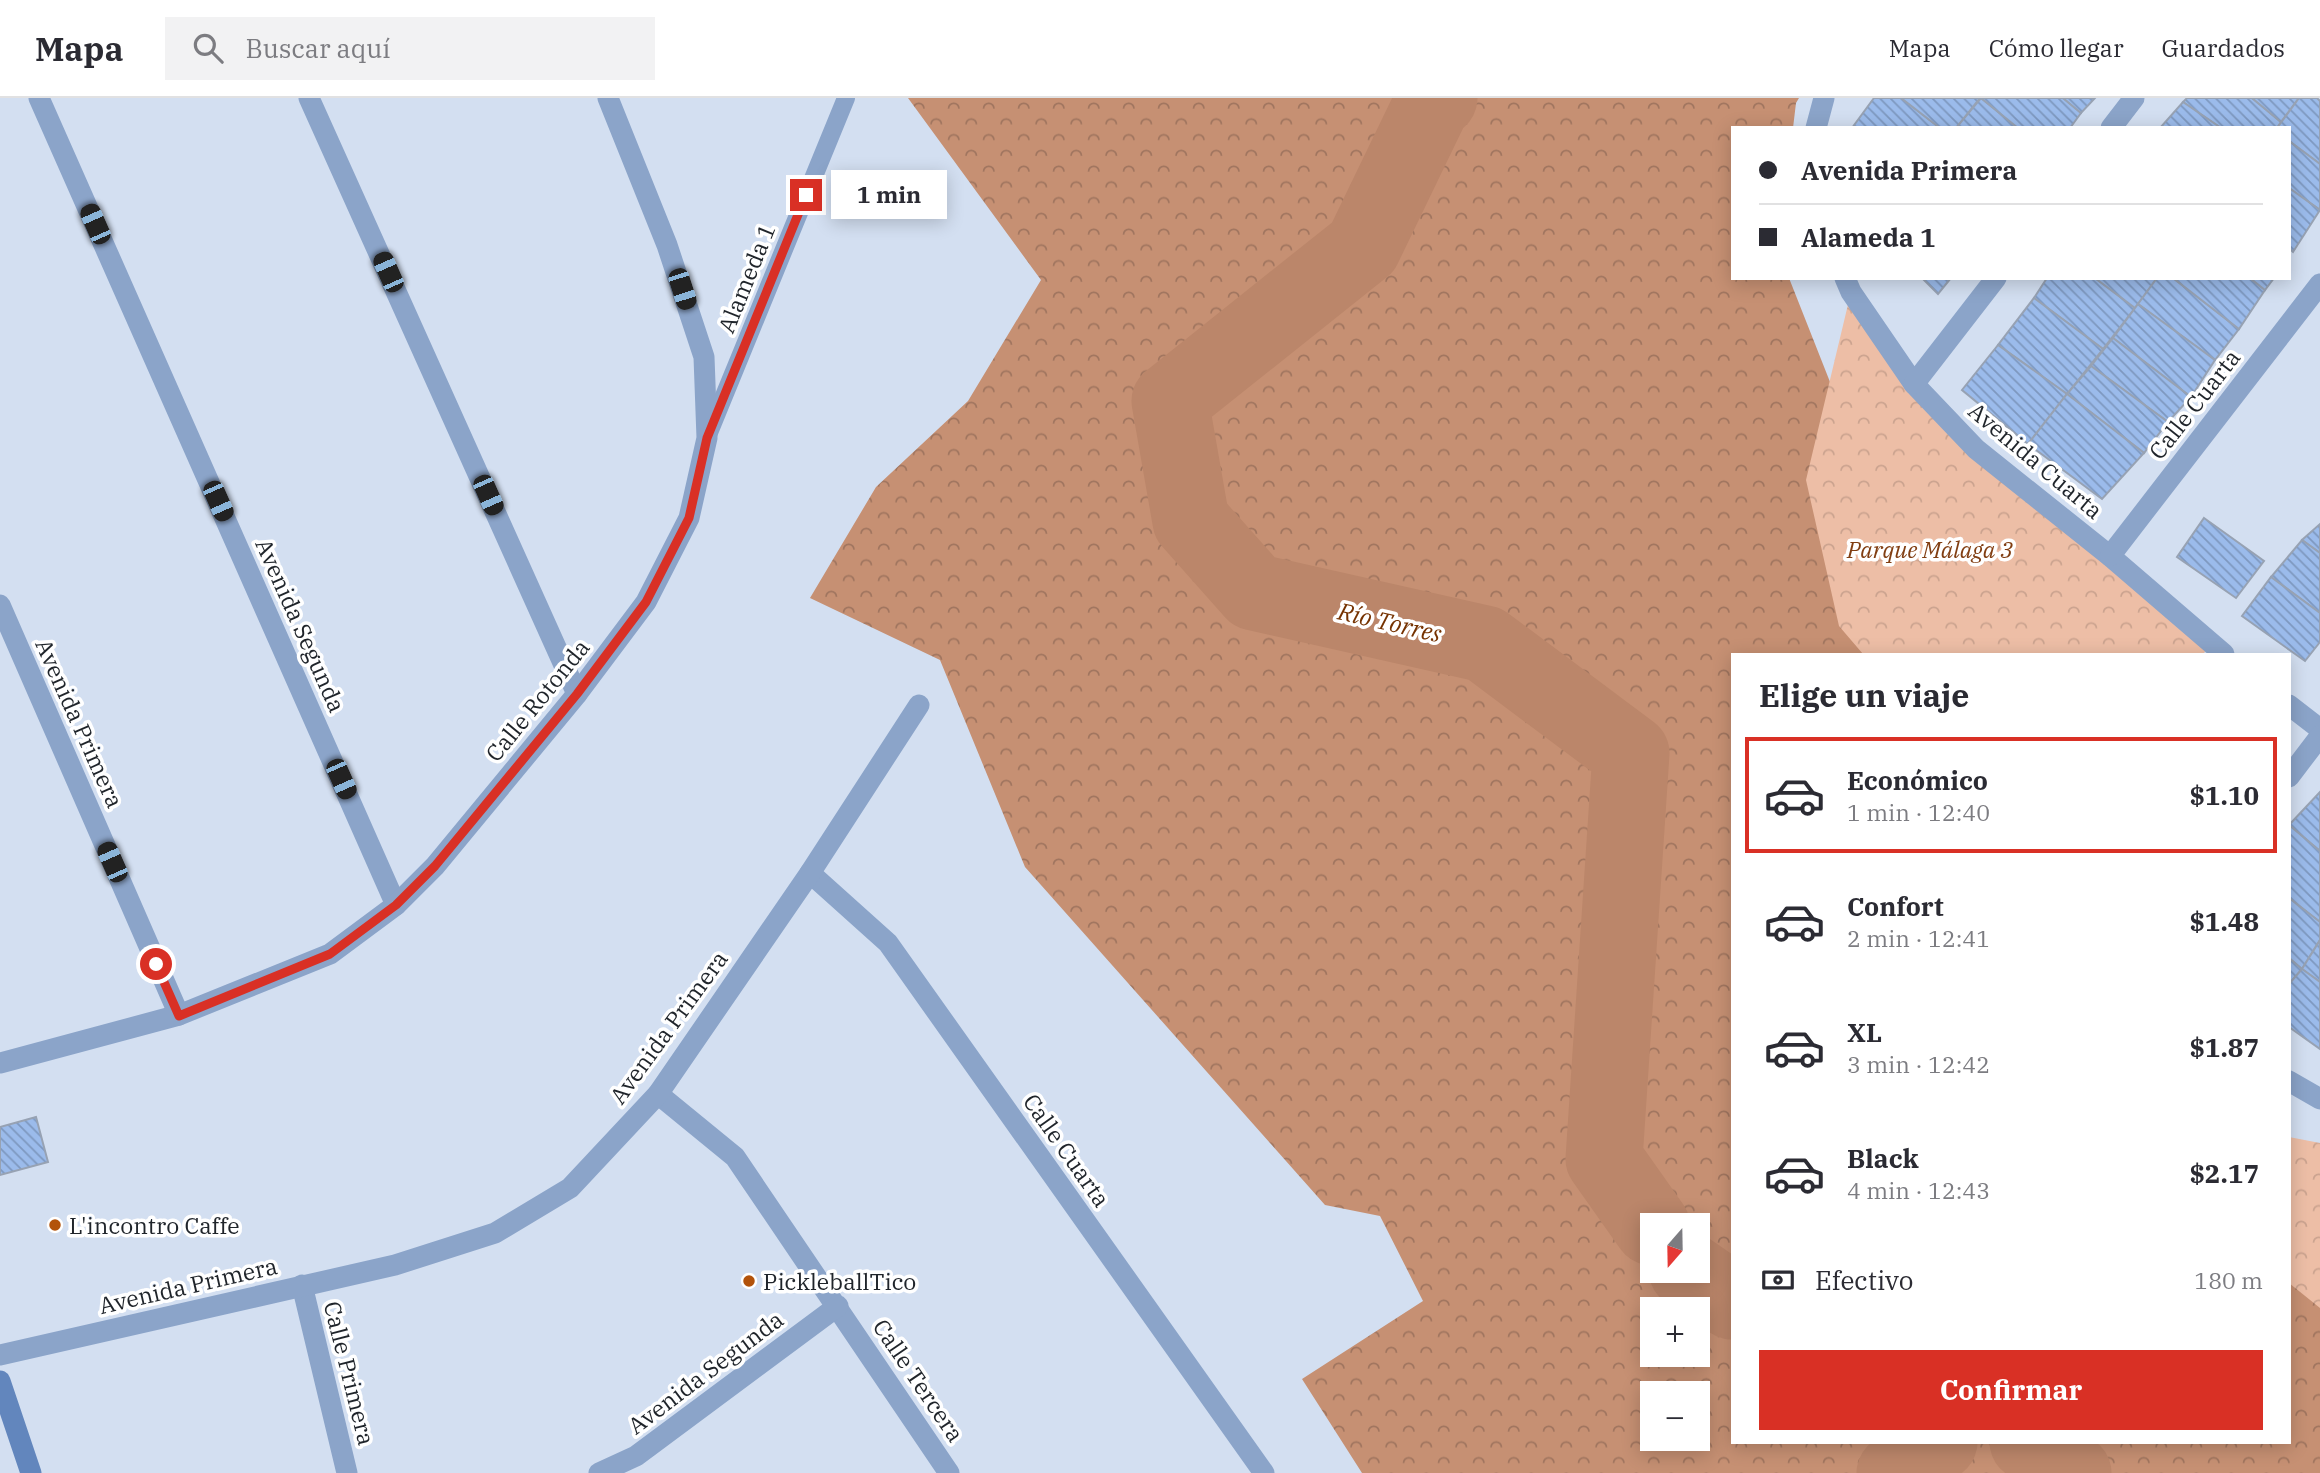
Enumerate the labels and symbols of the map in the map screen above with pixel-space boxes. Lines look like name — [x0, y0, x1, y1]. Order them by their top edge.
callout: 1 min — [830, 170, 946, 220]
route end — [790, 179, 822, 211]
car — [77, 201, 114, 247]
street label: Alameda 1 — [711, 219, 781, 337]
car — [370, 249, 407, 295]
car — [666, 266, 699, 312]
street label: Calle Cuarta — [2142, 343, 2246, 465]
street label: Avenida Cuarta — [1963, 395, 2109, 525]
car — [470, 472, 507, 518]
car — [200, 478, 237, 524]
street label: Avenida Segunda — [249, 533, 353, 717]
park label: Parque Málaga 3 — [1846, 534, 2013, 564]
water label: Río Torres — [1334, 594, 1445, 649]
street label: Calle Rotonda — [478, 633, 596, 767]
street label: Avenida Primera — [29, 634, 131, 812]
car — [323, 756, 360, 802]
car — [94, 839, 131, 885]
street label: Avenida Primera — [602, 945, 734, 1109]
route start — [140, 948, 172, 980]
street label: Calle Cuarta — [1017, 1088, 1117, 1212]
place label: L'incontro Caffe — [69, 1210, 240, 1240]
north arrow — [1640, 1213, 1710, 1283]
marker: L'incontro Caffe — [47, 1217, 63, 1233]
street label: Avenida Primera — [96, 1250, 280, 1320]
place label: PickleballTico — [763, 1266, 916, 1296]
marker: PickleballTico — [741, 1273, 757, 1289]
street label: Calle Primera — [318, 1298, 382, 1448]
street label: Avenida Segunda — [621, 1304, 789, 1440]
street label: Calle Tercera — [867, 1313, 971, 1447]

